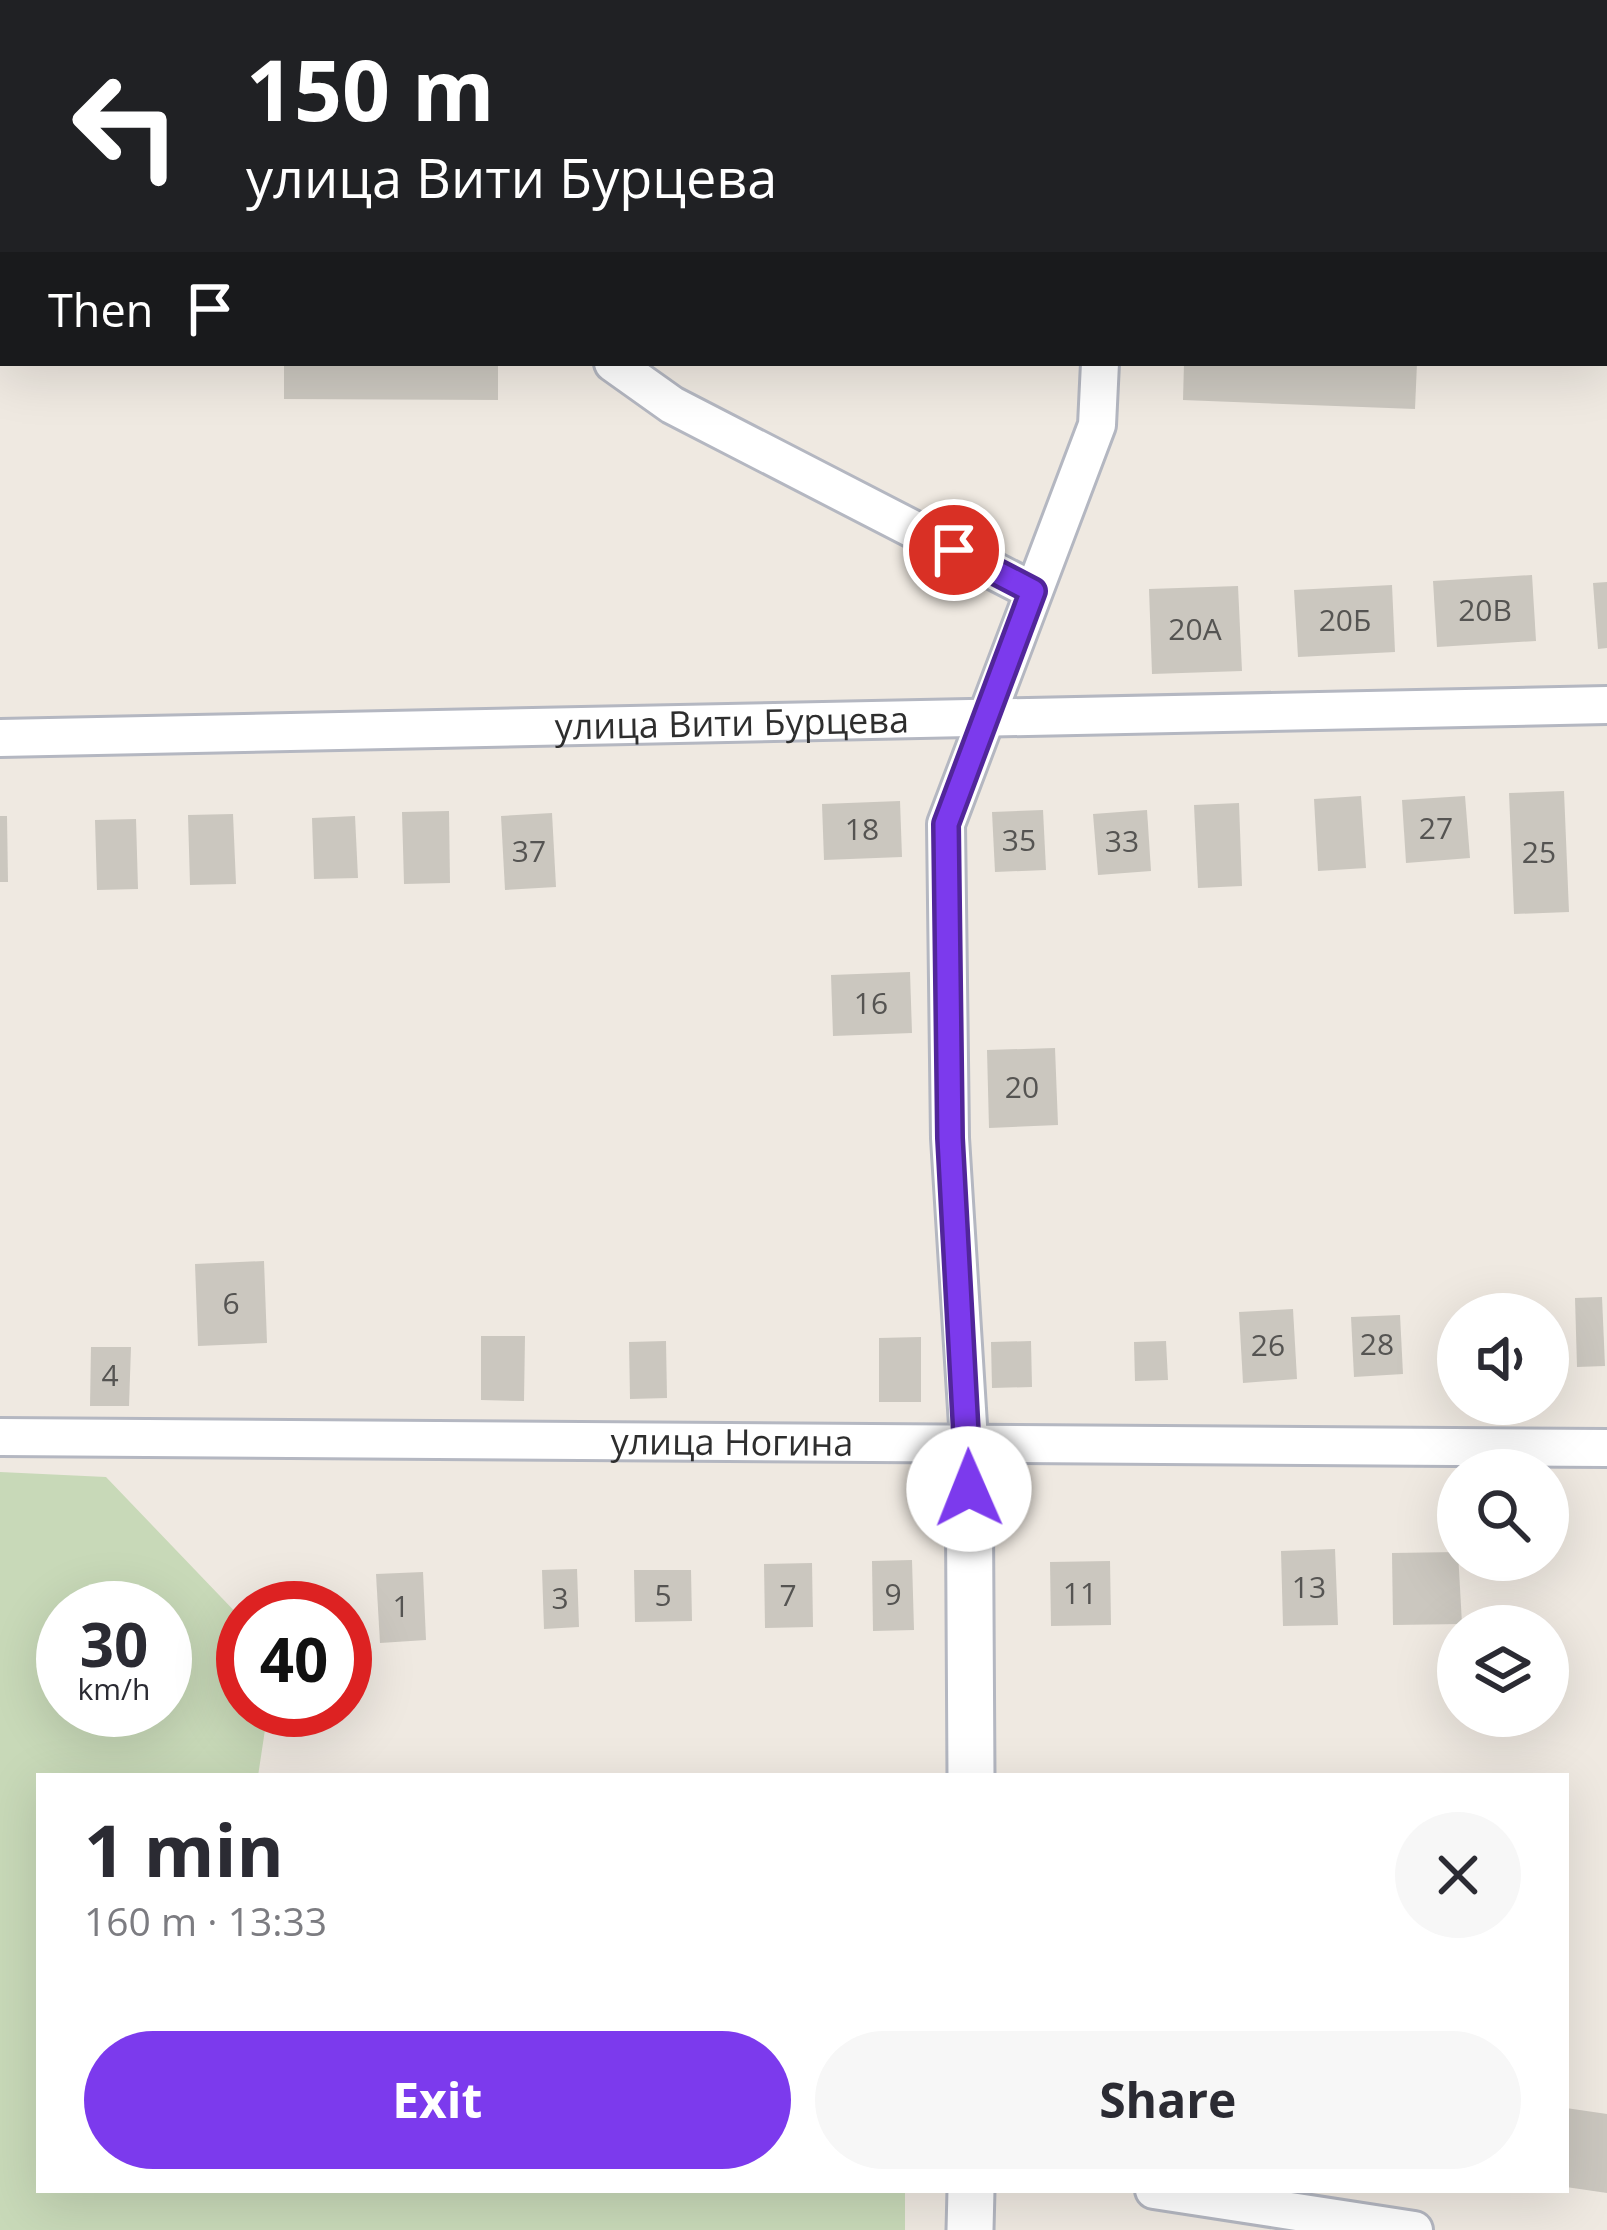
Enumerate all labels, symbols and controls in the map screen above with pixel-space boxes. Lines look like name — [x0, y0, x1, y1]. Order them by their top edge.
text: 150 m — [246, 31, 494, 146]
icon: left — [48, 48, 204, 204]
text: улица Вити Бурцева — [246, 140, 777, 214]
icon: arrive — [177, 276, 243, 342]
text: Then — [48, 279, 153, 340]
pin — [903, 499, 1005, 601]
icon: arrive — [921, 517, 987, 583]
house number: 20В — [1458, 589, 1512, 630]
house number: 20Б — [1319, 599, 1371, 640]
house number: 20А — [1168, 608, 1222, 649]
street label: улица Вити Бурцева — [554, 694, 909, 751]
house number: 27 — [1419, 807, 1453, 848]
house number: 18 — [845, 808, 879, 849]
house number: 35 — [1002, 819, 1036, 860]
house number: 33 — [1105, 820, 1139, 861]
house number: 37 — [512, 830, 546, 871]
house number: 25 — [1522, 831, 1556, 872]
house number: 16 — [854, 982, 888, 1023]
house number: 20 — [1005, 1066, 1039, 1107]
house number: 6 — [222, 1282, 240, 1323]
map controls — [1437, 1293, 1569, 1737]
button: sound — [1437, 1293, 1569, 1425]
house number: 28 — [1360, 1323, 1394, 1364]
house number: 26 — [1251, 1324, 1285, 1365]
house number: 4 — [101, 1354, 119, 1395]
street label: улица Ногина — [610, 1416, 854, 1467]
position arrow — [906, 1426, 1032, 1552]
button: search — [1437, 1449, 1569, 1581]
house number: 13 — [1292, 1566, 1326, 1607]
house number: 11 — [1063, 1572, 1097, 1613]
house number: 9 — [884, 1573, 902, 1614]
house number: 5 — [654, 1574, 672, 1615]
house number: 7 — [779, 1574, 797, 1615]
house number: 3 — [551, 1577, 569, 1618]
speed limit sign: 40 — [216, 1581, 372, 1737]
house number: 1 — [392, 1585, 410, 1626]
text: 30 — [80, 1603, 148, 1685]
button: layers — [1437, 1605, 1569, 1737]
text: km/h — [78, 1668, 150, 1709]
text: 1 min — [84, 1800, 284, 1898]
button: close — [1395, 1812, 1521, 1938]
text: 160 m · 13:33 — [84, 1894, 327, 1947]
button: Exit — [84, 2031, 791, 2169]
button: Share — [815, 2031, 1521, 2169]

